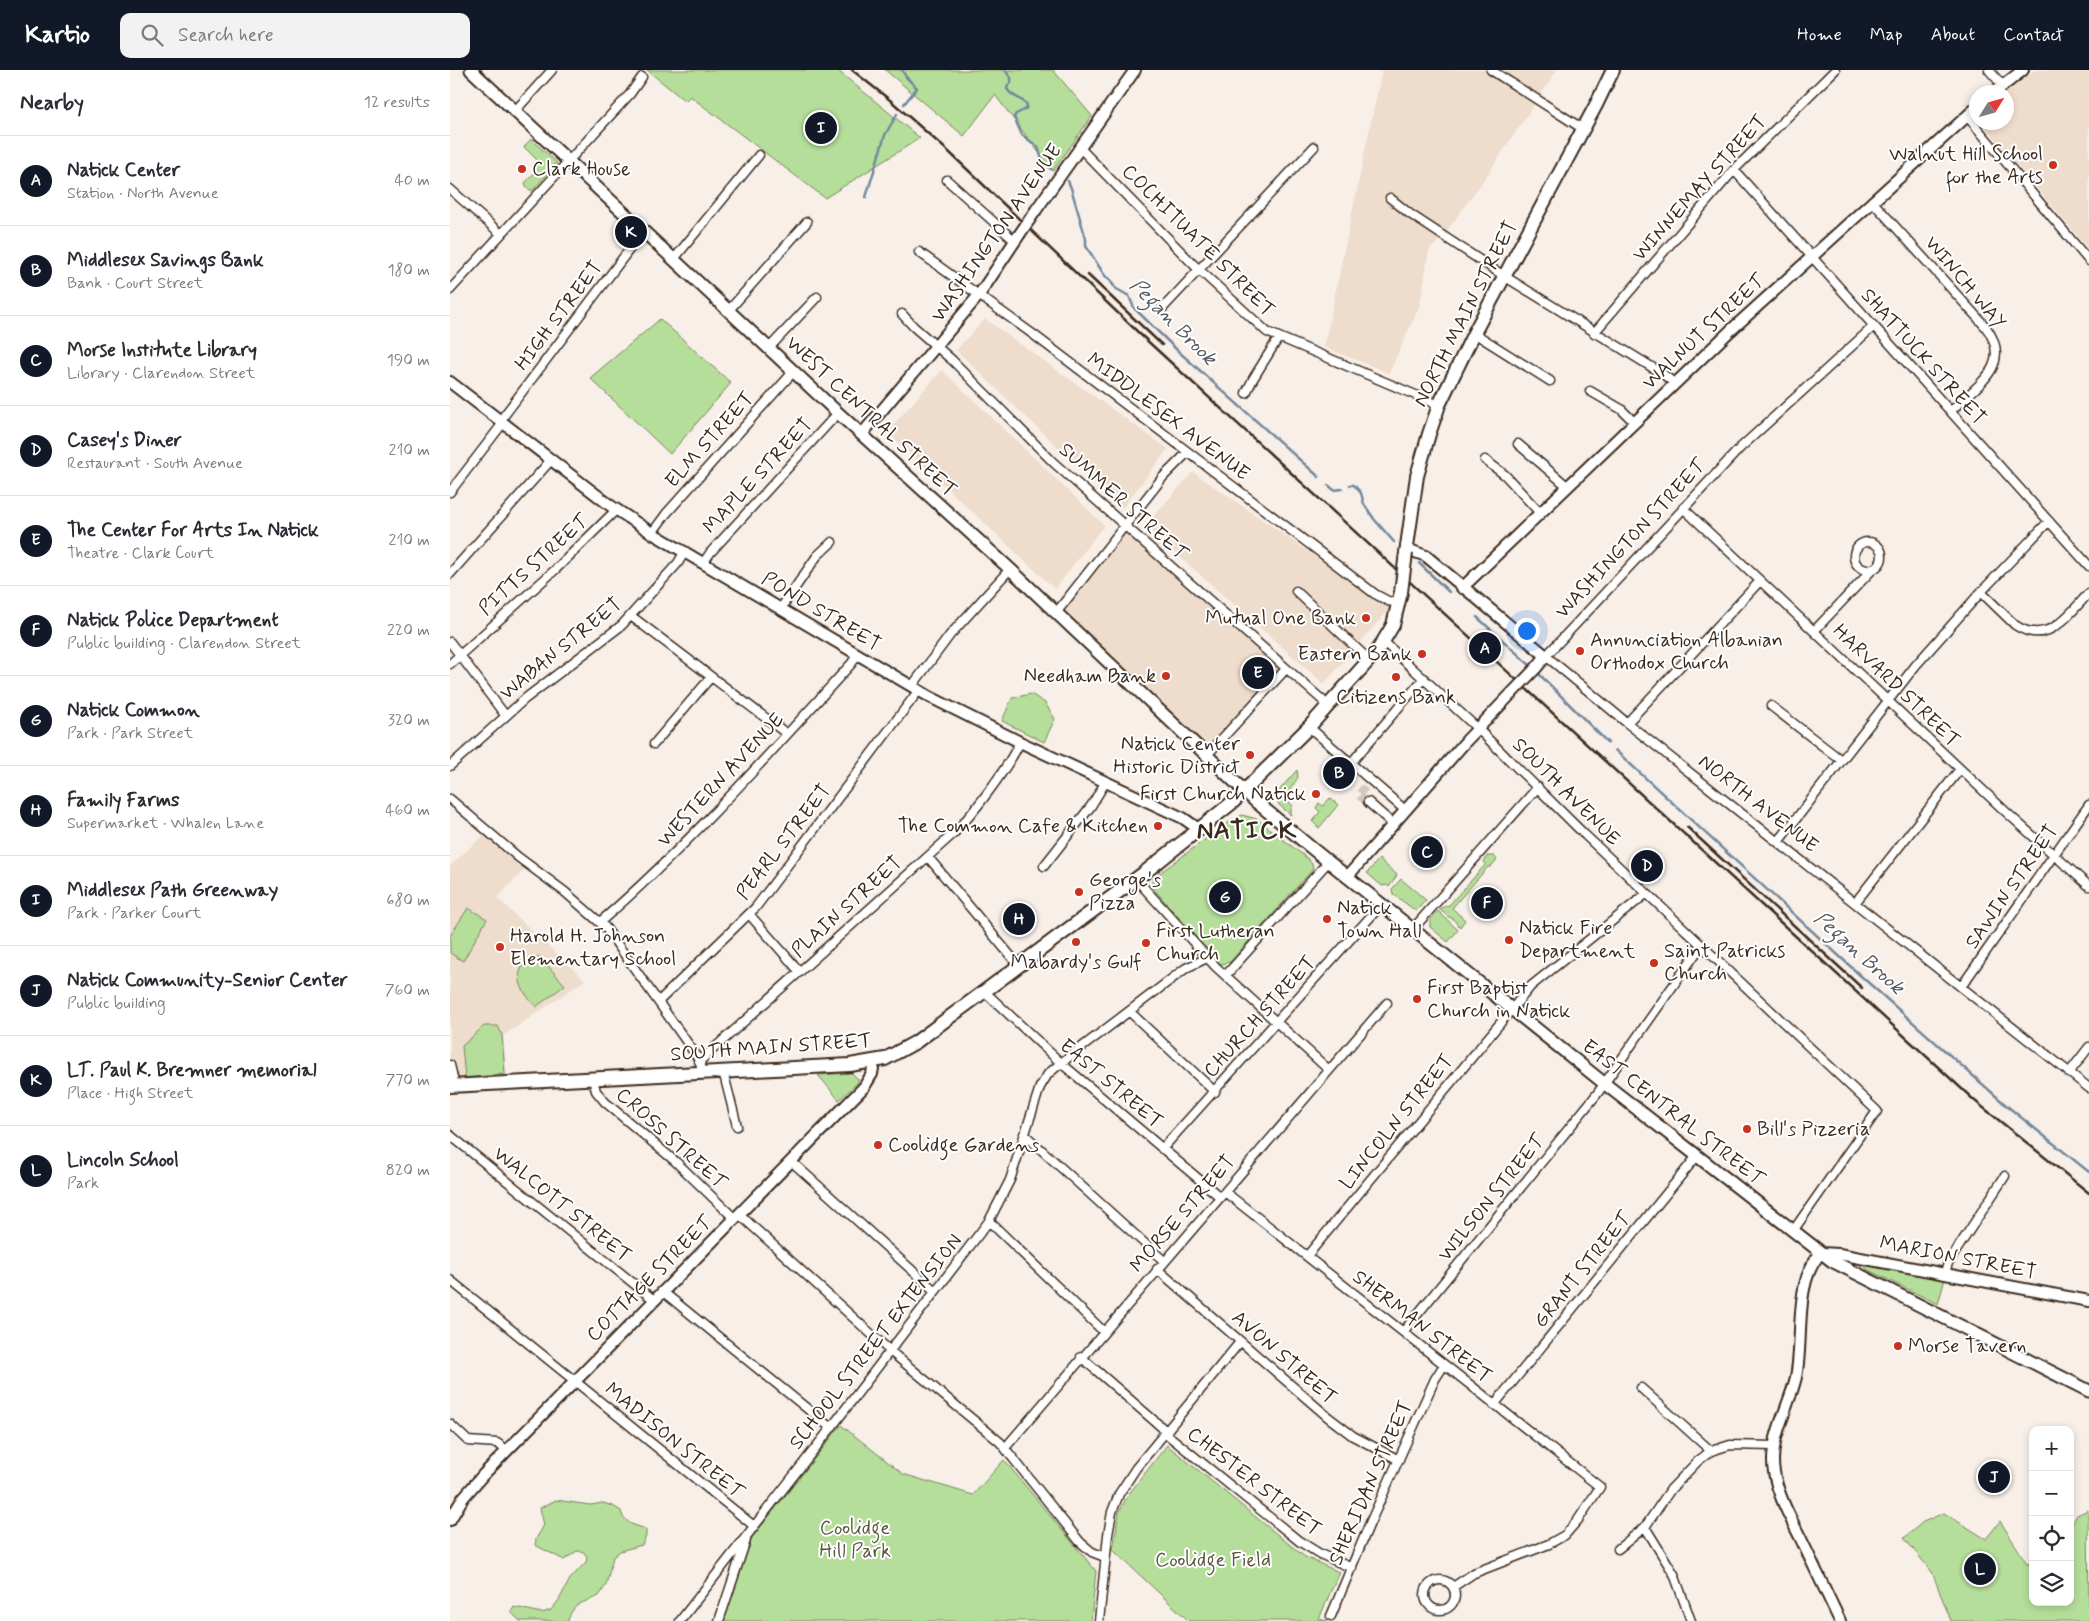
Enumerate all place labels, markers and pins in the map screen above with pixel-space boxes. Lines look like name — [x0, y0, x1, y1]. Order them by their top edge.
pin: I — [805, 109, 837, 147]
place label: Walnut Hill School for the Arts — [1889, 141, 2043, 193]
place label: Clark House — [532, 156, 630, 183]
marker: Walnut Hill School for the Arts — [2047, 159, 2059, 171]
marker: Clark House — [516, 163, 528, 175]
pin: K — [615, 213, 647, 251]
place label: Mutual One Bank — [1205, 605, 1356, 632]
marker: Mutual One Bank — [1360, 612, 1372, 624]
place label: Annunciation Albanian Orthodox Church — [1590, 627, 1783, 677]
pin: A — [1469, 629, 1501, 667]
place label: Eastern Bank — [1298, 641, 1412, 668]
marker: Annunciation Albanian Orthodox Church — [1574, 645, 1586, 657]
marker: Eastern Bank — [1416, 648, 1428, 660]
pin: E — [1242, 654, 1274, 692]
place label: Needham Bank — [1024, 663, 1156, 690]
marker: Needham Bank — [1160, 670, 1172, 682]
marker: Citizens Bank — [1390, 671, 1402, 683]
place label: Citizens Bank — [1336, 684, 1456, 711]
place label: Natick Center Historic District — [1113, 731, 1241, 781]
marker: Natick Center Historic District — [1244, 749, 1256, 761]
pin: B — [1323, 754, 1355, 792]
place label: First Church Natick — [1140, 781, 1306, 808]
marker: First Church Natick — [1310, 788, 1322, 800]
place label: The Common Cafe & Kitchen — [898, 813, 1148, 840]
marker: The Common Cafe & Kitchen — [1152, 820, 1164, 832]
pin: C — [1411, 833, 1443, 871]
pin: D — [1631, 847, 1663, 885]
place label: George's Pizza — [1089, 867, 1161, 917]
pin: G — [1209, 878, 1241, 916]
pin: F — [1471, 884, 1503, 922]
marker: George's Pizza — [1073, 886, 1085, 898]
place label: Natick Town Hall — [1337, 895, 1421, 945]
pin: H — [1003, 900, 1035, 938]
marker: Natick Town Hall — [1321, 913, 1333, 925]
place label: Natick Fire Department — [1519, 915, 1635, 965]
place label: First Lutheran Church — [1156, 918, 1275, 968]
place label: Harold H. Johnson Elementary School — [510, 923, 676, 973]
marker: Natick Fire Department — [1503, 934, 1515, 946]
marker: Mabardy's Gulf — [1070, 936, 1082, 948]
marker: First Lutheran Church — [1140, 937, 1152, 949]
place label: Saint Patricks Church — [1664, 938, 1786, 988]
marker: Harold H. Johnson Elementary School — [494, 941, 506, 953]
place label: Mabardy's Gulf — [1010, 949, 1142, 976]
marker: Saint Patricks Church — [1648, 957, 1660, 969]
place label: First Baptist Church in Natick — [1427, 975, 1571, 1025]
marker: First Baptist Church in Natick — [1411, 993, 1423, 1005]
place label: Bill's Pizzeria — [1757, 1116, 1870, 1143]
marker: Bill's Pizzeria — [1741, 1123, 1753, 1135]
place label: Coolidge Gardens — [888, 1132, 1040, 1161]
marker: Coolidge Gardens — [872, 1139, 884, 1151]
place label: Morse Tavern — [1908, 1333, 2027, 1360]
marker: Morse Tavern — [1892, 1340, 1904, 1352]
pin: J — [1978, 1458, 2010, 1496]
pin: L — [1964, 1550, 1996, 1588]

